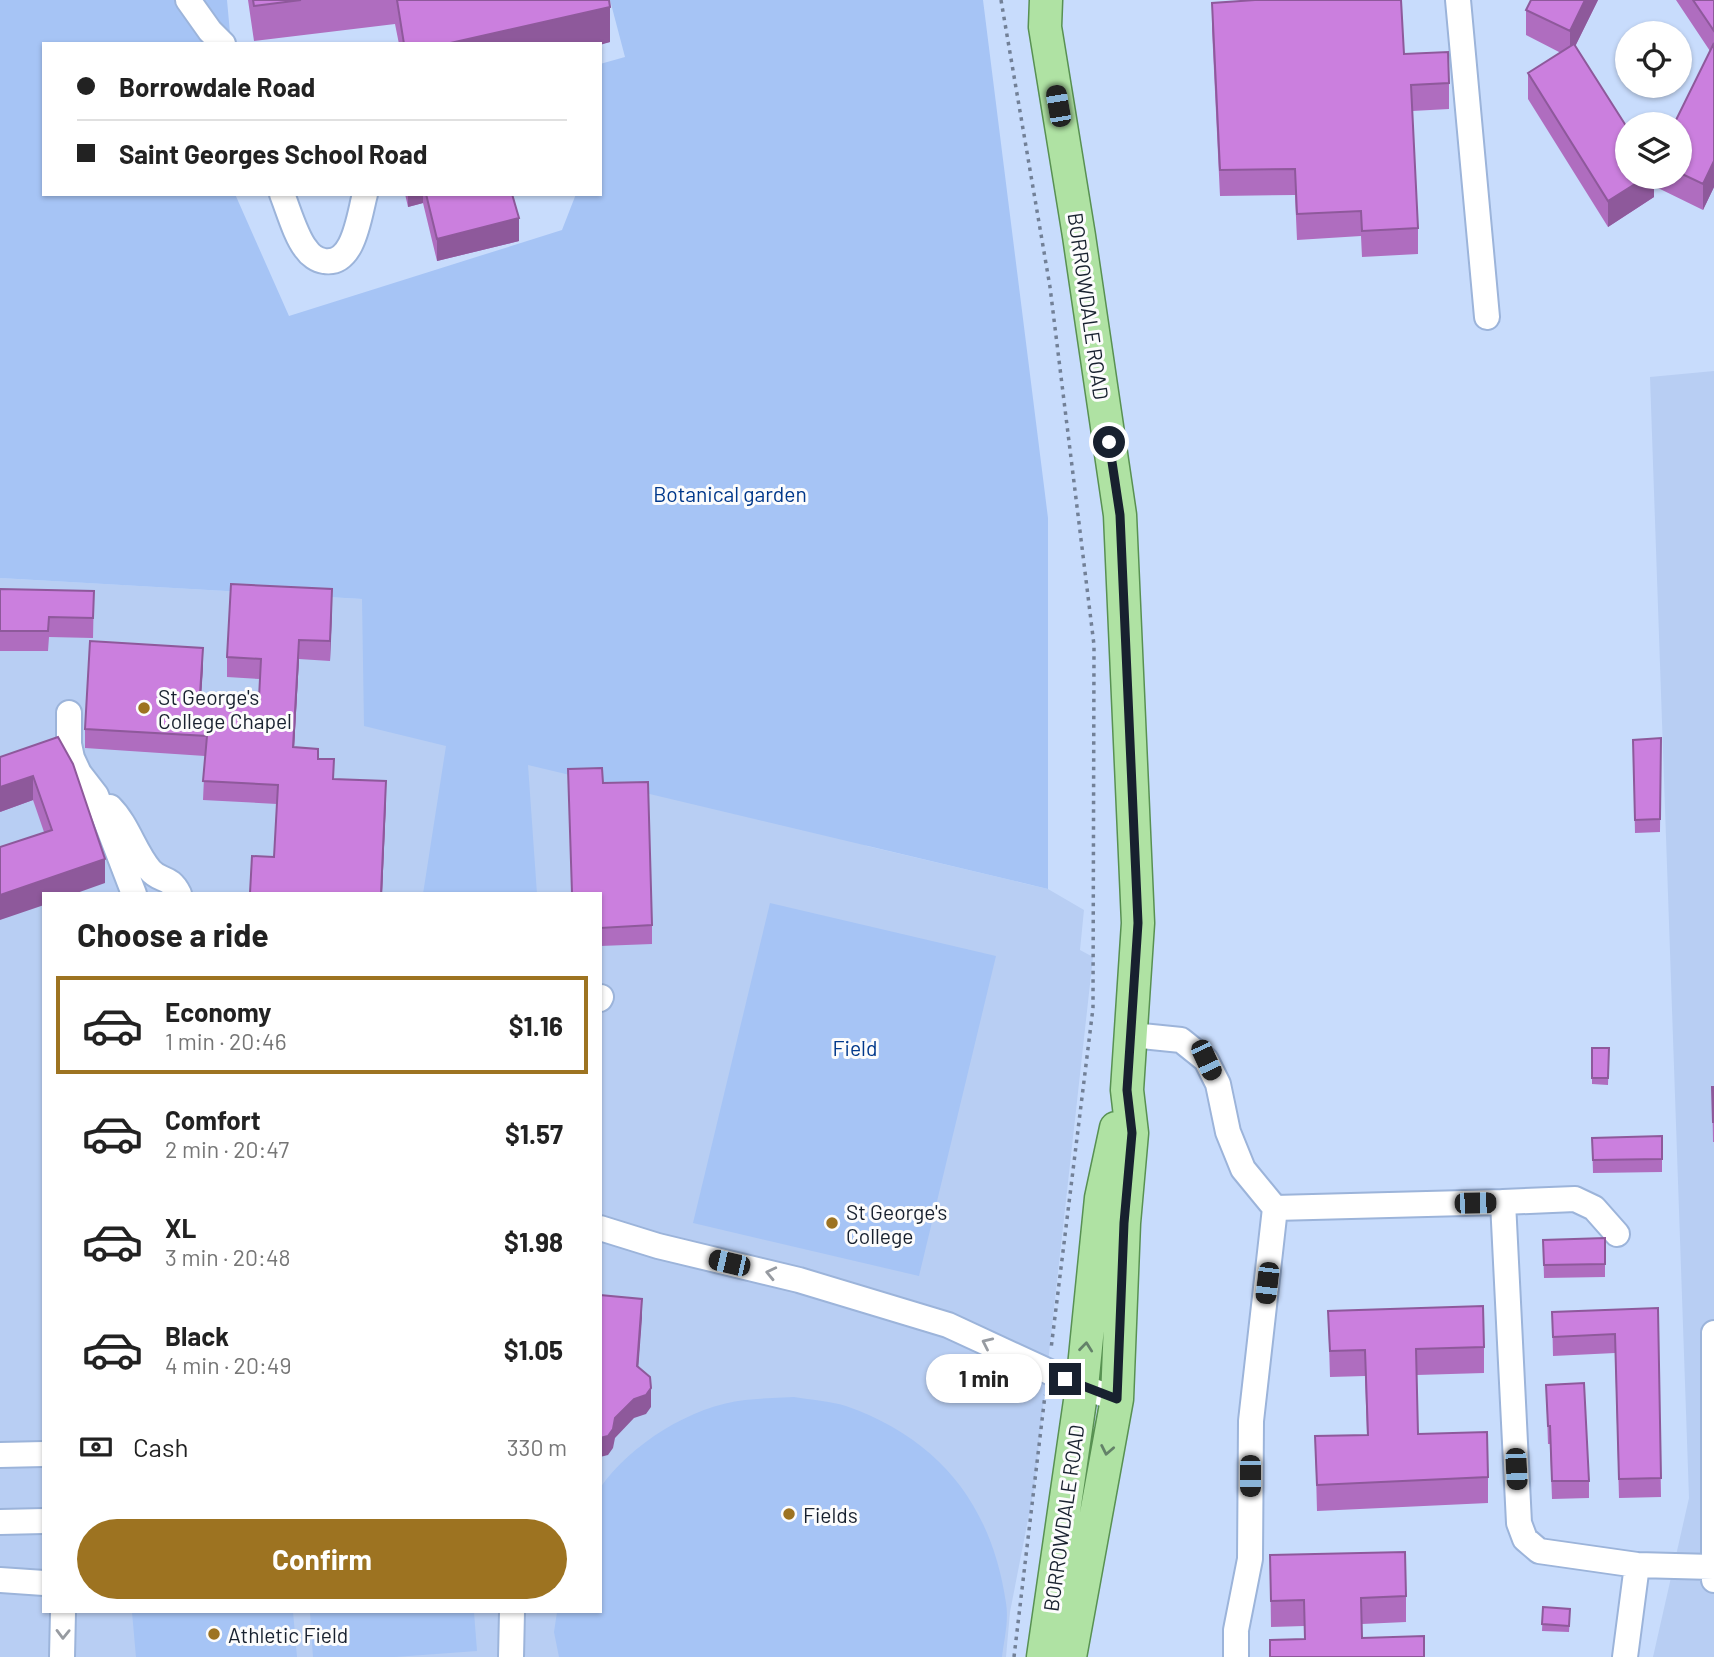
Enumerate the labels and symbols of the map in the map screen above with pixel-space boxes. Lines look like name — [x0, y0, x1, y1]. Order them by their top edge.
car — [1045, 83, 1072, 129]
street label: BORROWDALE ROAD — [1063, 211, 1115, 401]
route start — [1093, 426, 1125, 458]
park label: Botanical garden — [653, 481, 807, 506]
place label: St George's College Chapel — [158, 684, 292, 733]
marker: St George's College Chapel — [136, 700, 152, 716]
park label: Field — [833, 1035, 877, 1060]
car — [1188, 1037, 1225, 1083]
car — [1454, 1192, 1497, 1214]
place label: St George's College — [846, 1199, 947, 1248]
marker: St George's College — [824, 1215, 840, 1231]
car — [707, 1248, 752, 1278]
car — [1255, 1261, 1280, 1305]
one-way arrow — [765, 1267, 777, 1281]
one-way arrow — [982, 1337, 994, 1351]
one-way arrow — [1079, 1341, 1094, 1353]
callout: 1 min — [925, 1354, 1040, 1404]
route end — [1049, 1363, 1081, 1395]
street label: BORROWDALE ROAD — [1037, 1423, 1089, 1613]
one-way arrow — [1100, 1444, 1115, 1456]
car — [1505, 1447, 1528, 1491]
car — [1240, 1455, 1261, 1497]
place label: Fields — [803, 1502, 858, 1527]
marker: Fields — [781, 1506, 797, 1522]
place label: Athletic Field — [228, 1622, 348, 1647]
marker: Athletic Field — [206, 1626, 222, 1642]
one-way arrow — [55, 1629, 70, 1640]

